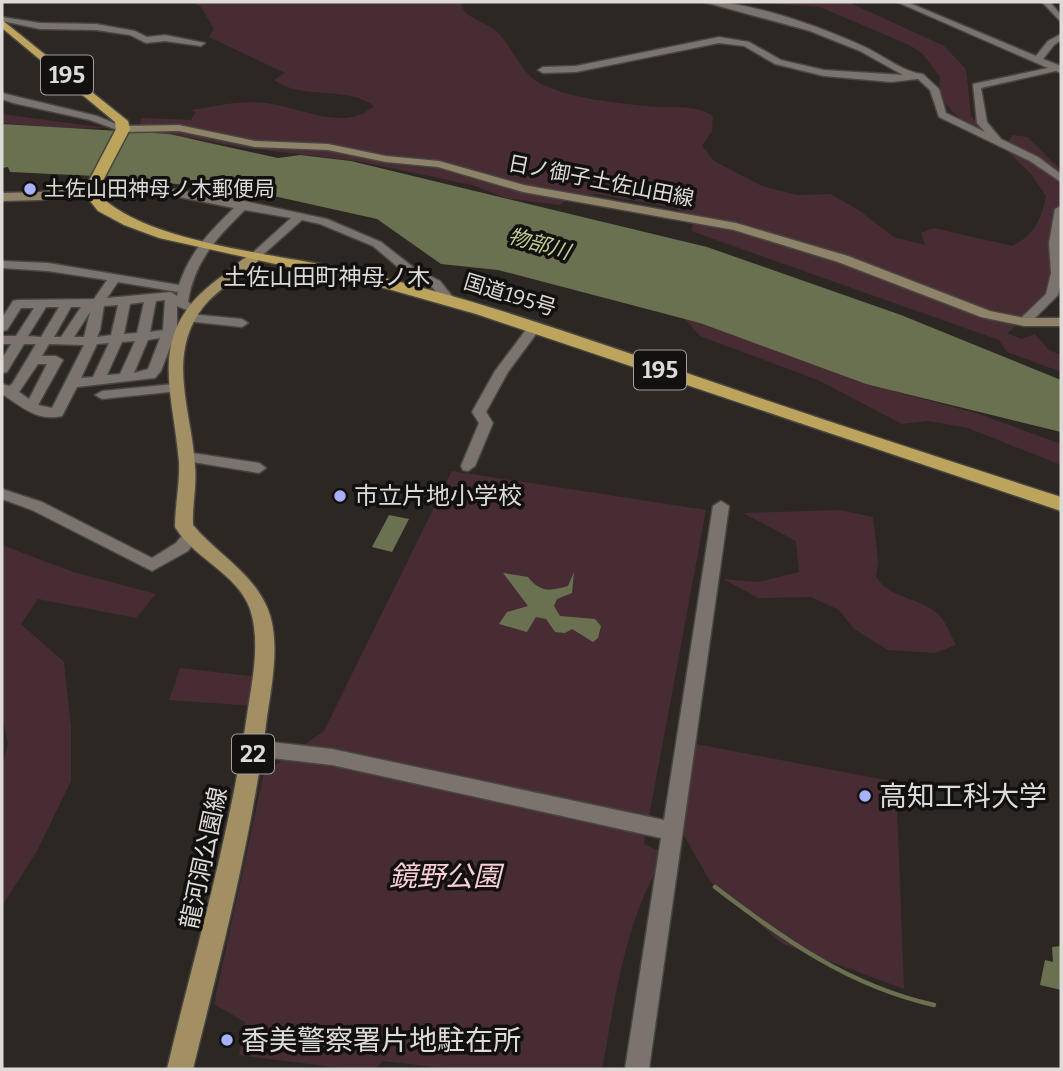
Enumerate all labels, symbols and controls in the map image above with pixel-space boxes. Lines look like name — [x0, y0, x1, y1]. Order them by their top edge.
road number: 195 — [41, 55, 93, 94]
street label: 日ノ御子土佐山田線 — [506, 150, 696, 212]
place label: 土佐山田神母ノ木郵便局 — [44, 176, 275, 202]
marker: 土佐山田神母ノ木郵便局 — [22, 181, 38, 197]
water label: 物部川 — [505, 223, 575, 266]
district label: 土佐山田町神母ノ木 — [224, 263, 431, 291]
street label: 国道195号 — [461, 269, 559, 321]
road number: 195 — [634, 350, 686, 390]
place label: 市立片地小学校 — [354, 482, 522, 510]
marker: 市立片地小学校 — [332, 488, 348, 504]
road number: 22 — [232, 734, 274, 774]
place label: 高知工科大学 — [879, 780, 1047, 813]
street label: 龍河洞公園線 — [175, 785, 233, 931]
marker: 高知工科大学 — [857, 788, 873, 804]
park label: 鏡野公園 — [389, 860, 505, 893]
place label: 香美警察署片地駐在所 — [241, 1024, 521, 1057]
marker: 香美警察署片地駐在所 — [219, 1032, 235, 1048]

